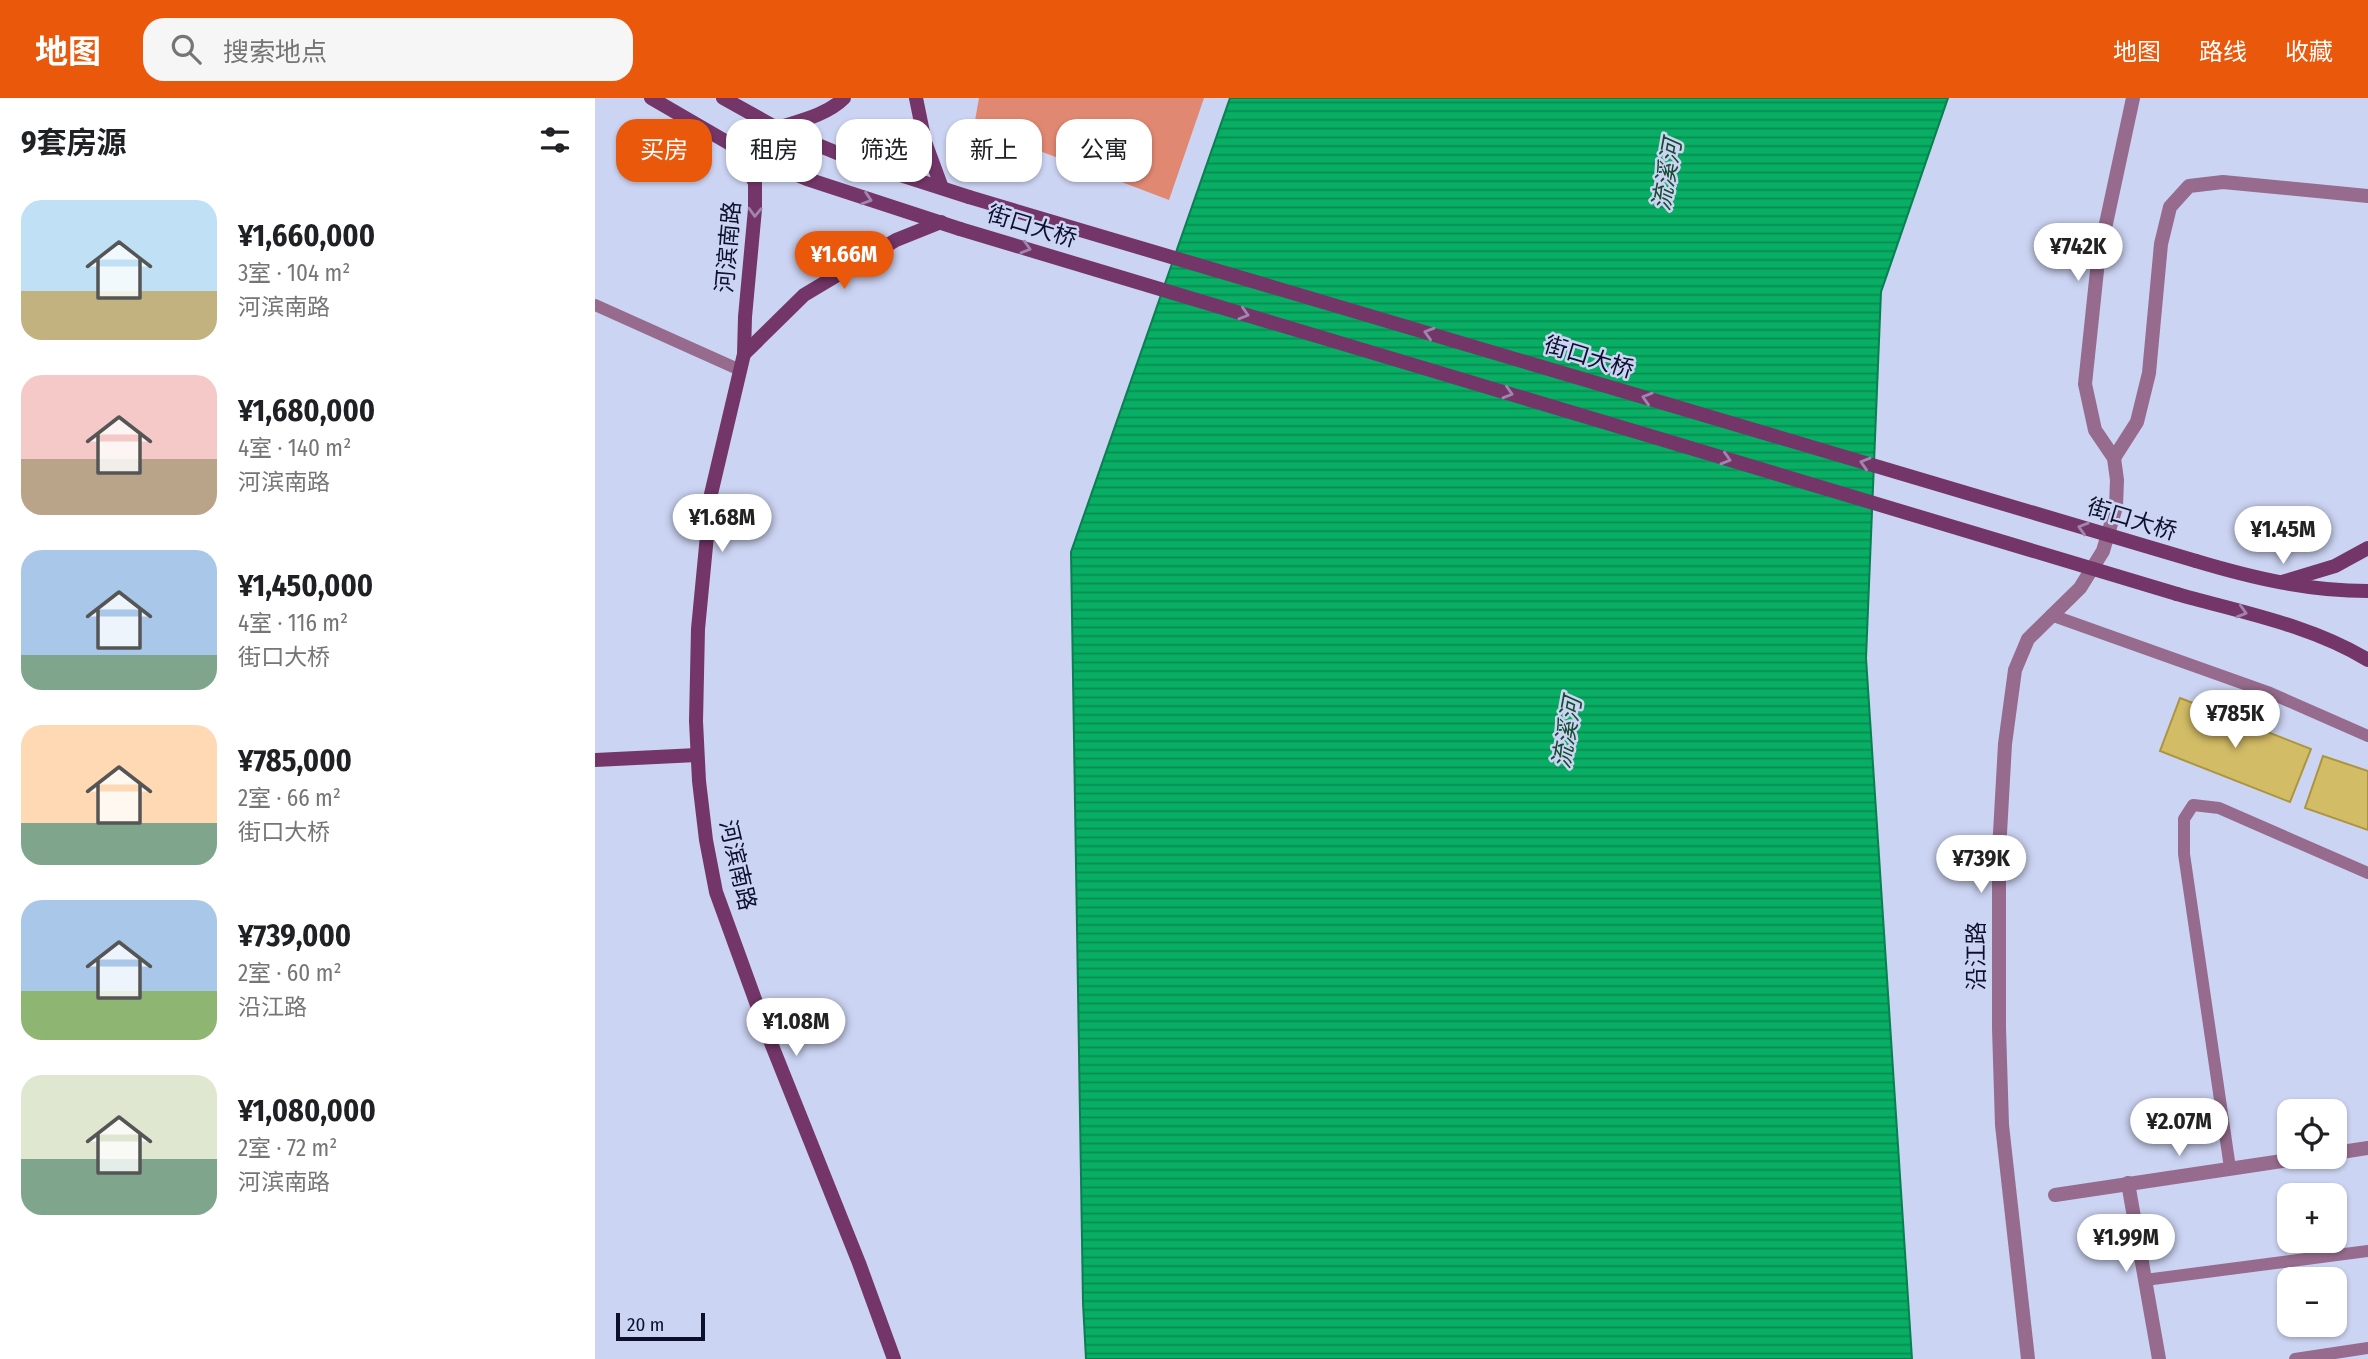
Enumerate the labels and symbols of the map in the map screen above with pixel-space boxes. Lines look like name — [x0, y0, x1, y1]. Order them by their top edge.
water label: 流溪河 — [1647, 133, 1688, 213]
one-way arrow — [861, 190, 873, 205]
street label: 街口大桥 — [984, 199, 1080, 253]
street label: 河滨南路 — [710, 200, 746, 294]
one-way arrow — [747, 207, 762, 218]
pin: ¥742K — [2029, 223, 2127, 283]
pin: ¥1.66M — [787, 232, 901, 291]
one-way arrow — [1019, 240, 1031, 255]
one-way arrow — [1237, 305, 1249, 320]
one-way arrow — [1423, 327, 1435, 342]
street label: 街口大桥 — [1541, 330, 1637, 384]
one-way arrow — [1502, 385, 1514, 400]
one-way arrow — [1641, 392, 1653, 407]
one-way arrow — [1720, 450, 1732, 465]
one-way arrow — [1860, 456, 1872, 471]
street label: 街口大桥 — [2084, 492, 2180, 546]
pin: ¥1.68M — [665, 494, 779, 554]
pin: ¥1.45M — [2226, 506, 2340, 566]
one-way arrow — [2078, 521, 2090, 536]
one-way arrow — [2236, 604, 2248, 619]
pin: ¥785K — [2186, 690, 2284, 750]
water label: 流溪河 — [1547, 691, 1588, 771]
street label: 河滨南路 — [714, 817, 762, 913]
pin: ¥739K — [1932, 836, 2030, 895]
street label: 沿江路 — [1962, 922, 1990, 991]
pin: ¥1.08M — [739, 998, 853, 1058]
pin: ¥2.07M — [2122, 1098, 2236, 1158]
pin: ¥1.99M — [2069, 1214, 2183, 1274]
scale bar — [616, 1310, 705, 1342]

